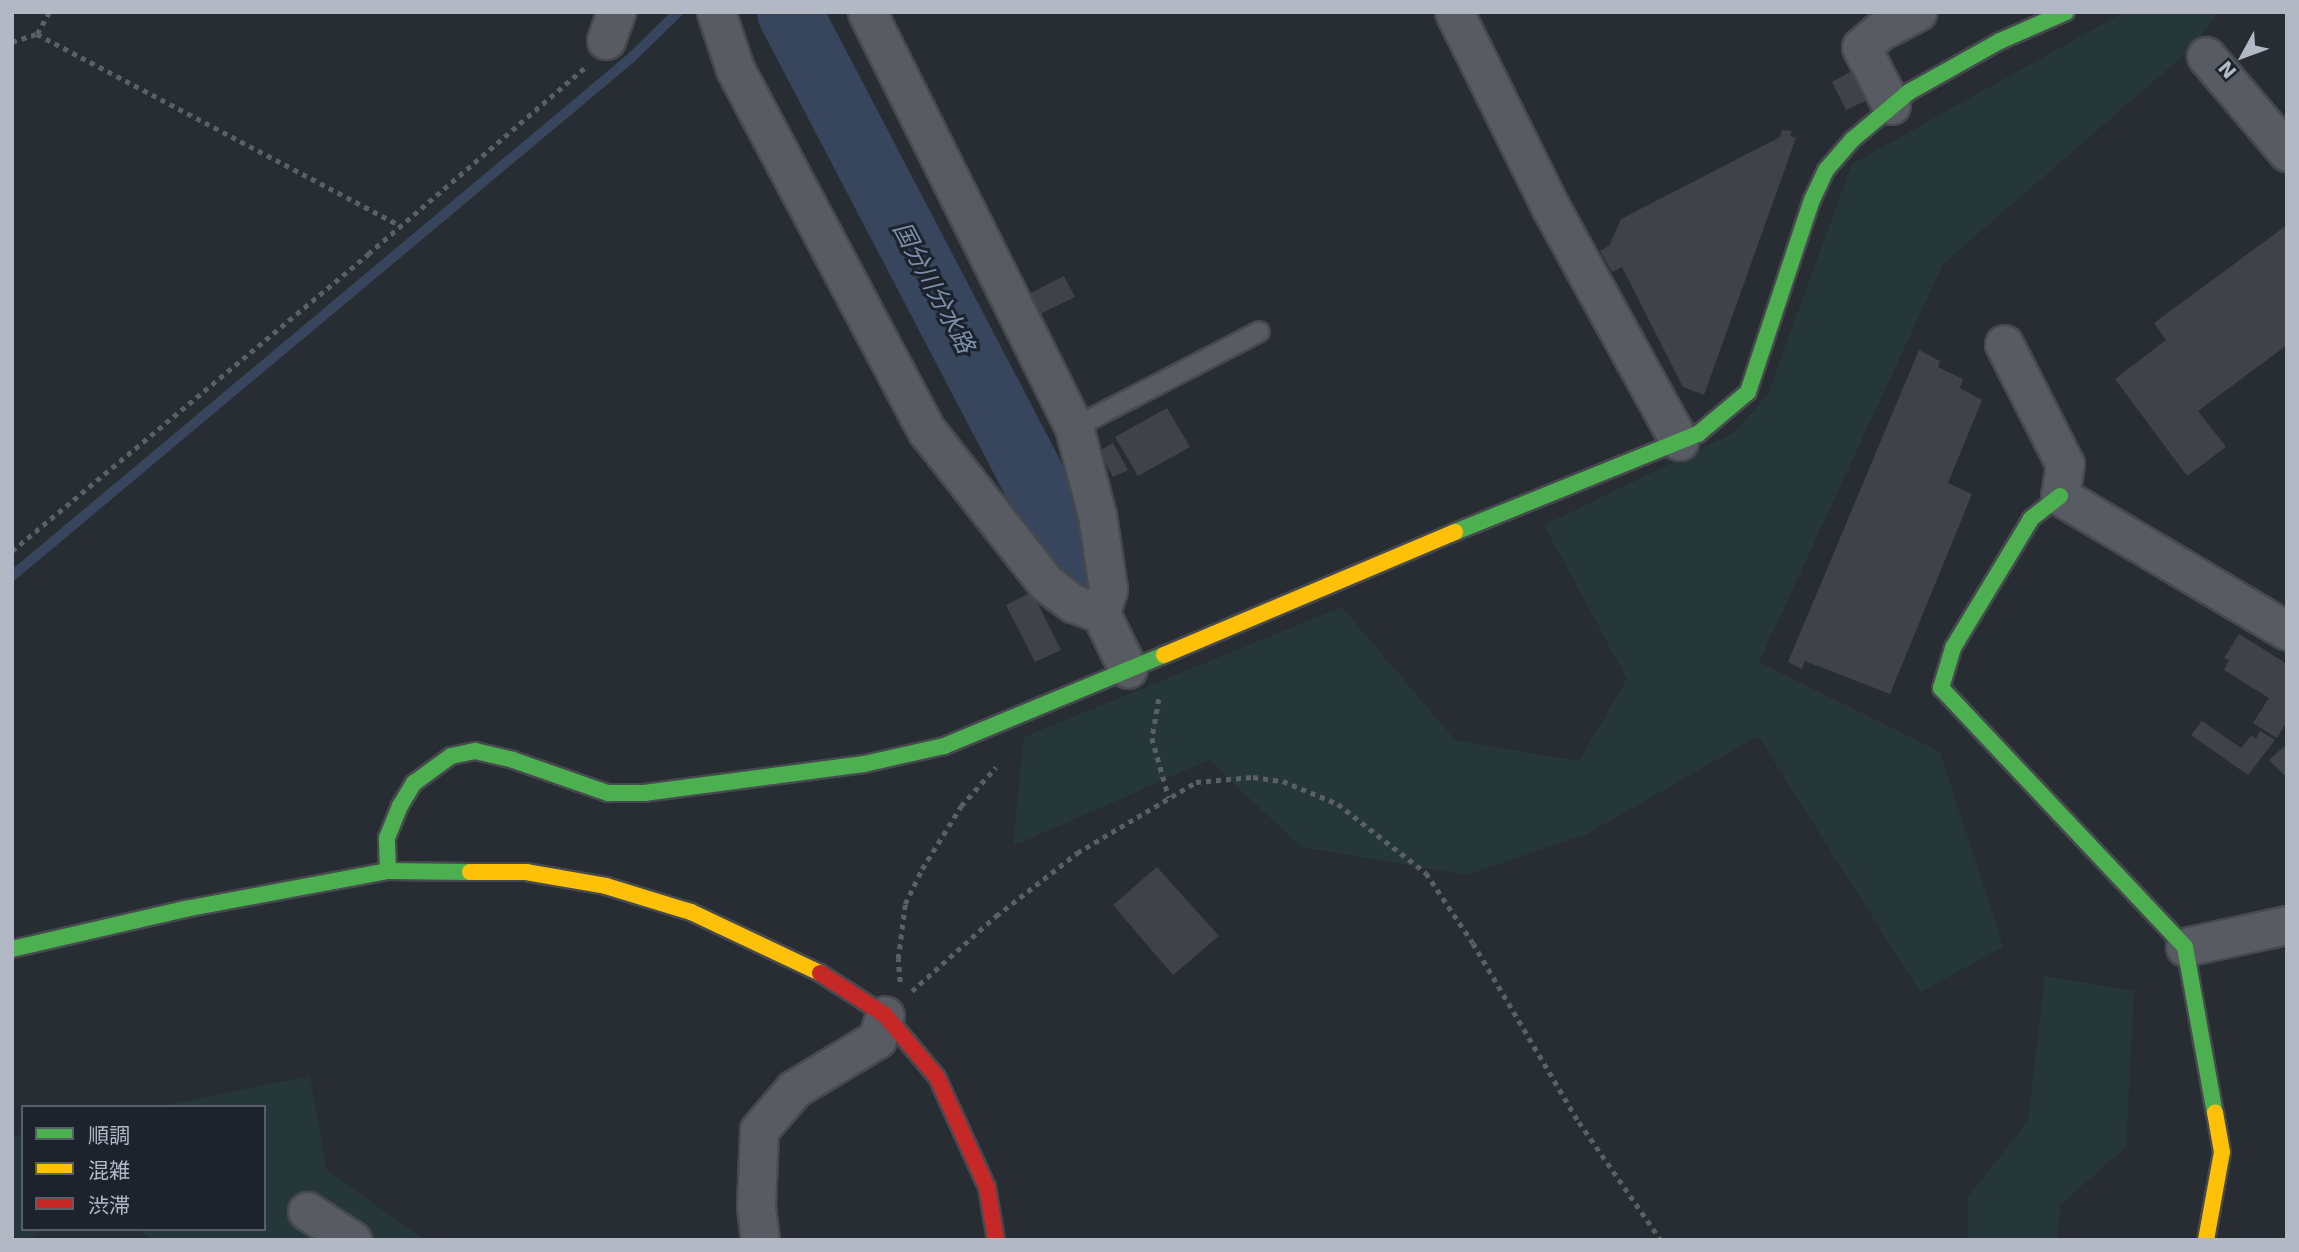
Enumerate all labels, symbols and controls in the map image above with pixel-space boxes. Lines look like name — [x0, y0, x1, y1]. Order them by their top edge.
north arrow — [2208, 21, 2278, 91]
text: N — [2214, 57, 2241, 83]
water label: 国分川分水路 — [886, 218, 980, 358]
legend — [21, 1105, 266, 1231]
text: 順調 — [88, 1124, 130, 1148]
text: 混雑 — [88, 1159, 130, 1183]
text: 渋滞 — [88, 1194, 130, 1218]

